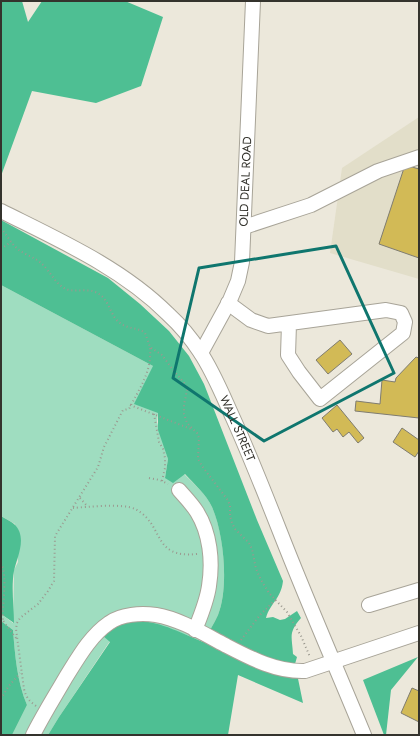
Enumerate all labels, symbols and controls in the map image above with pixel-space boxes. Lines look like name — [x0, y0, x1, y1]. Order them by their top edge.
street label: OLD DEAL ROAD — [234, 136, 256, 227]
street label: WALL STREET — [215, 392, 260, 465]

